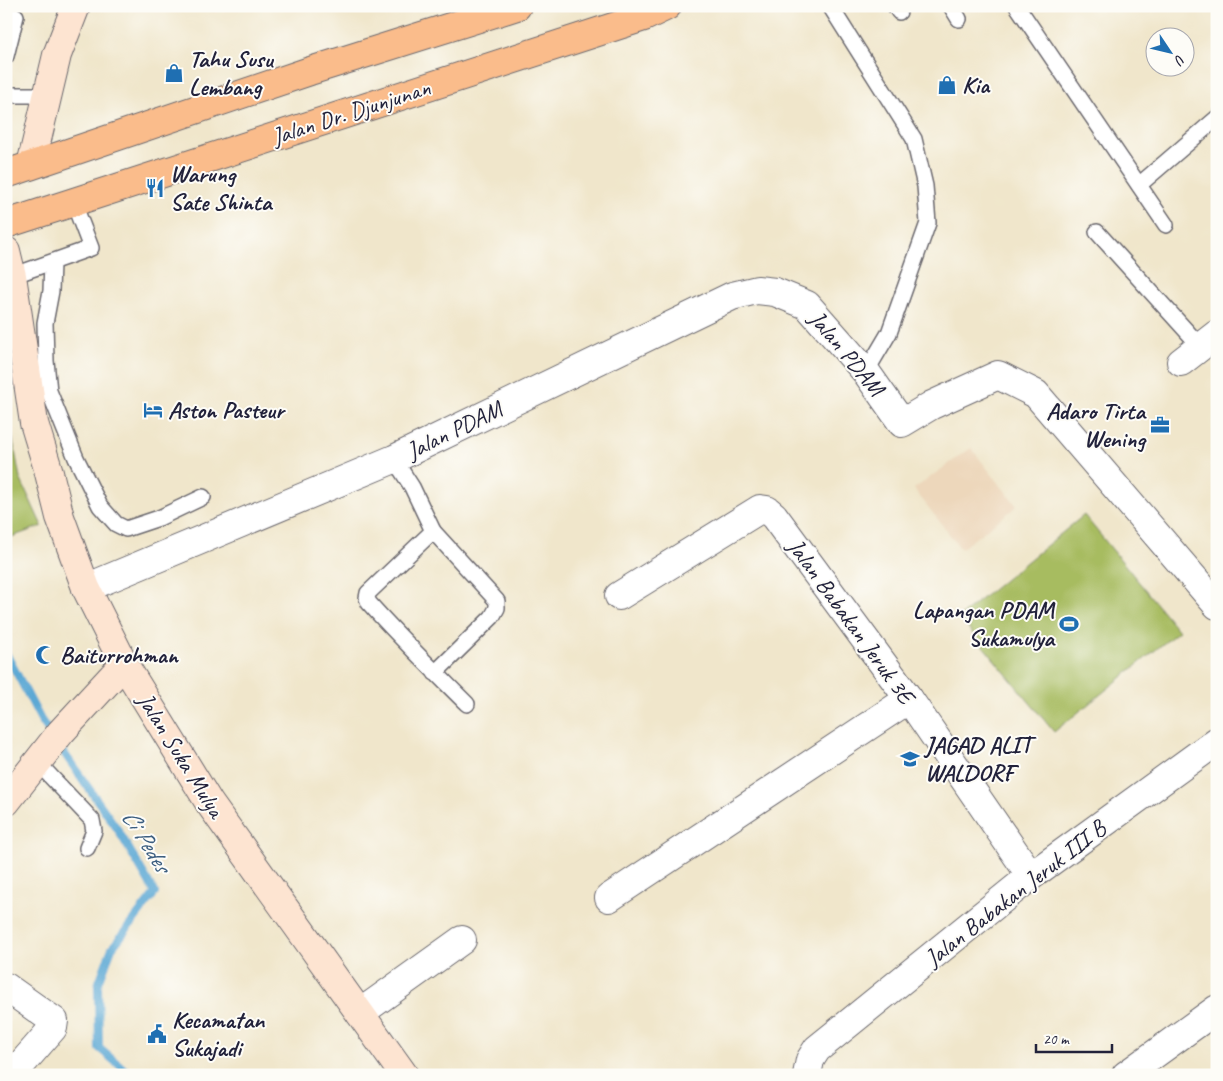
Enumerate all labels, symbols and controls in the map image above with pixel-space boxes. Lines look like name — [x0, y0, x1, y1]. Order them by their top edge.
north arrow — [1146, 28, 1196, 78]
place label: Tahu Susu Lembang — [189, 44, 275, 102]
text: U — [1169, 52, 1189, 69]
shop icon: Tahu Susu Lembang — [163, 62, 185, 84]
place label: Kia — [962, 70, 991, 100]
street label: Jalan Dr. Djunjunan — [267, 72, 434, 152]
shop icon: Kia — [936, 74, 958, 96]
place label: Warung Sate Shinta — [170, 159, 274, 217]
restaurant icon: Warung Sate Shinta — [144, 177, 166, 199]
street label: Jalan PDAM — [802, 303, 893, 404]
street label: Jalan PDAM — [401, 393, 509, 466]
place label: Aston Pasteur — [168, 395, 286, 425]
place label: Adaro Tirta Wening — [1046, 396, 1147, 454]
hotel icon: Aston Pasteur — [142, 399, 164, 421]
office icon: Adaro Tirta Wening — [1149, 414, 1171, 436]
street label: Jalan Babakan Jeruk 3E — [780, 532, 923, 712]
place label: Lapangan PDAM Sukamulya — [913, 595, 1056, 653]
sports icon: Lapangan PDAM Sukamulya — [1058, 613, 1080, 635]
place label: Baiturrohman — [60, 640, 180, 670]
mosque icon: Baiturrohman — [34, 644, 56, 666]
street label: Jalan Suka Mulya — [130, 686, 232, 825]
place label: JAGAD ALIT WALDORF — [923, 730, 1037, 788]
school or university icon: JAGAD ALIT WALDORF — [899, 748, 921, 770]
water label: Ci Pedes — [114, 803, 180, 882]
street label: Jalan Babakan Jeruk III B — [918, 812, 1112, 973]
place label: Kecamatan Sukajadi — [172, 1005, 265, 1063]
scale bar — [1036, 1021, 1112, 1053]
public building icon: Kecamatan Sukajadi — [146, 1023, 168, 1045]
text: 20 m — [1043, 1030, 1070, 1049]

